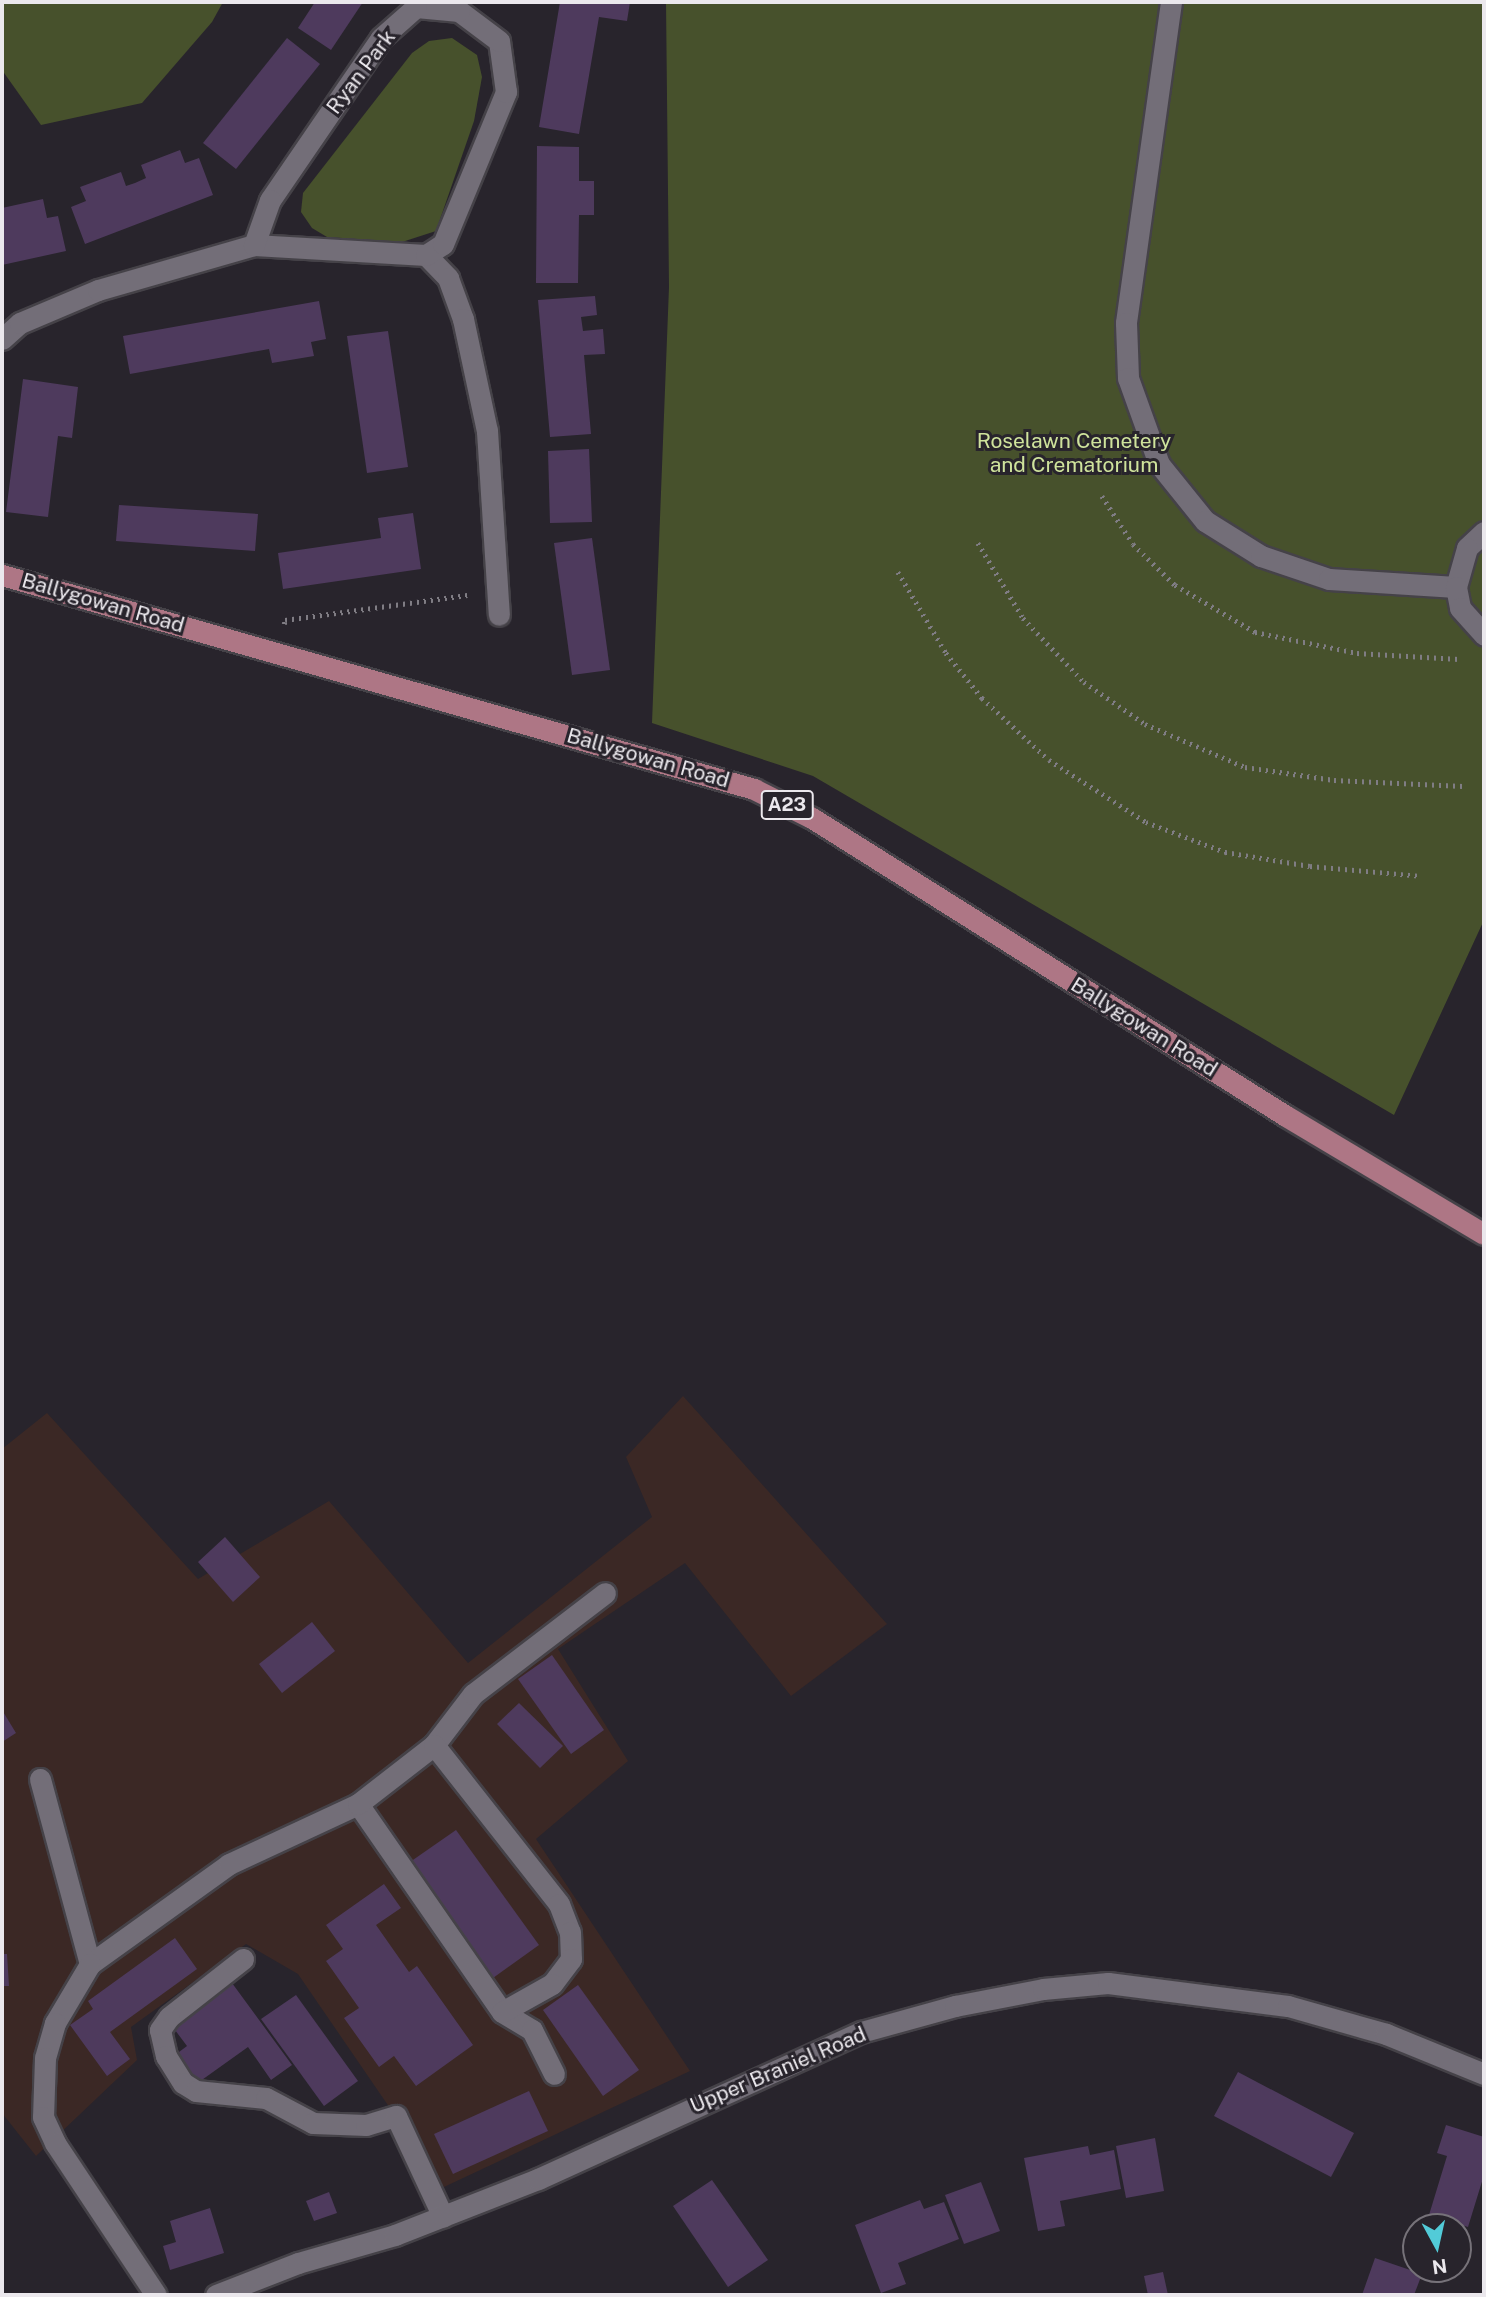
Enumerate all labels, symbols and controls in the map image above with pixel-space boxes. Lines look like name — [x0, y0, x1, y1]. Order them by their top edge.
street label: Ryan Park — [321, 25, 401, 119]
park label: Roselawn Cemetery and Crematorium — [977, 428, 1171, 478]
street label: Ballygowan Road — [19, 568, 187, 638]
street label: Ballygowan Road — [564, 723, 732, 793]
road number: A23 — [759, 790, 815, 820]
street label: Ballygowan Road — [1066, 972, 1222, 1082]
street label: Upper Braniel Road — [686, 2022, 870, 2118]
north arrow — [1402, 2213, 1472, 2283]
text: N — [1431, 2255, 1449, 2279]

